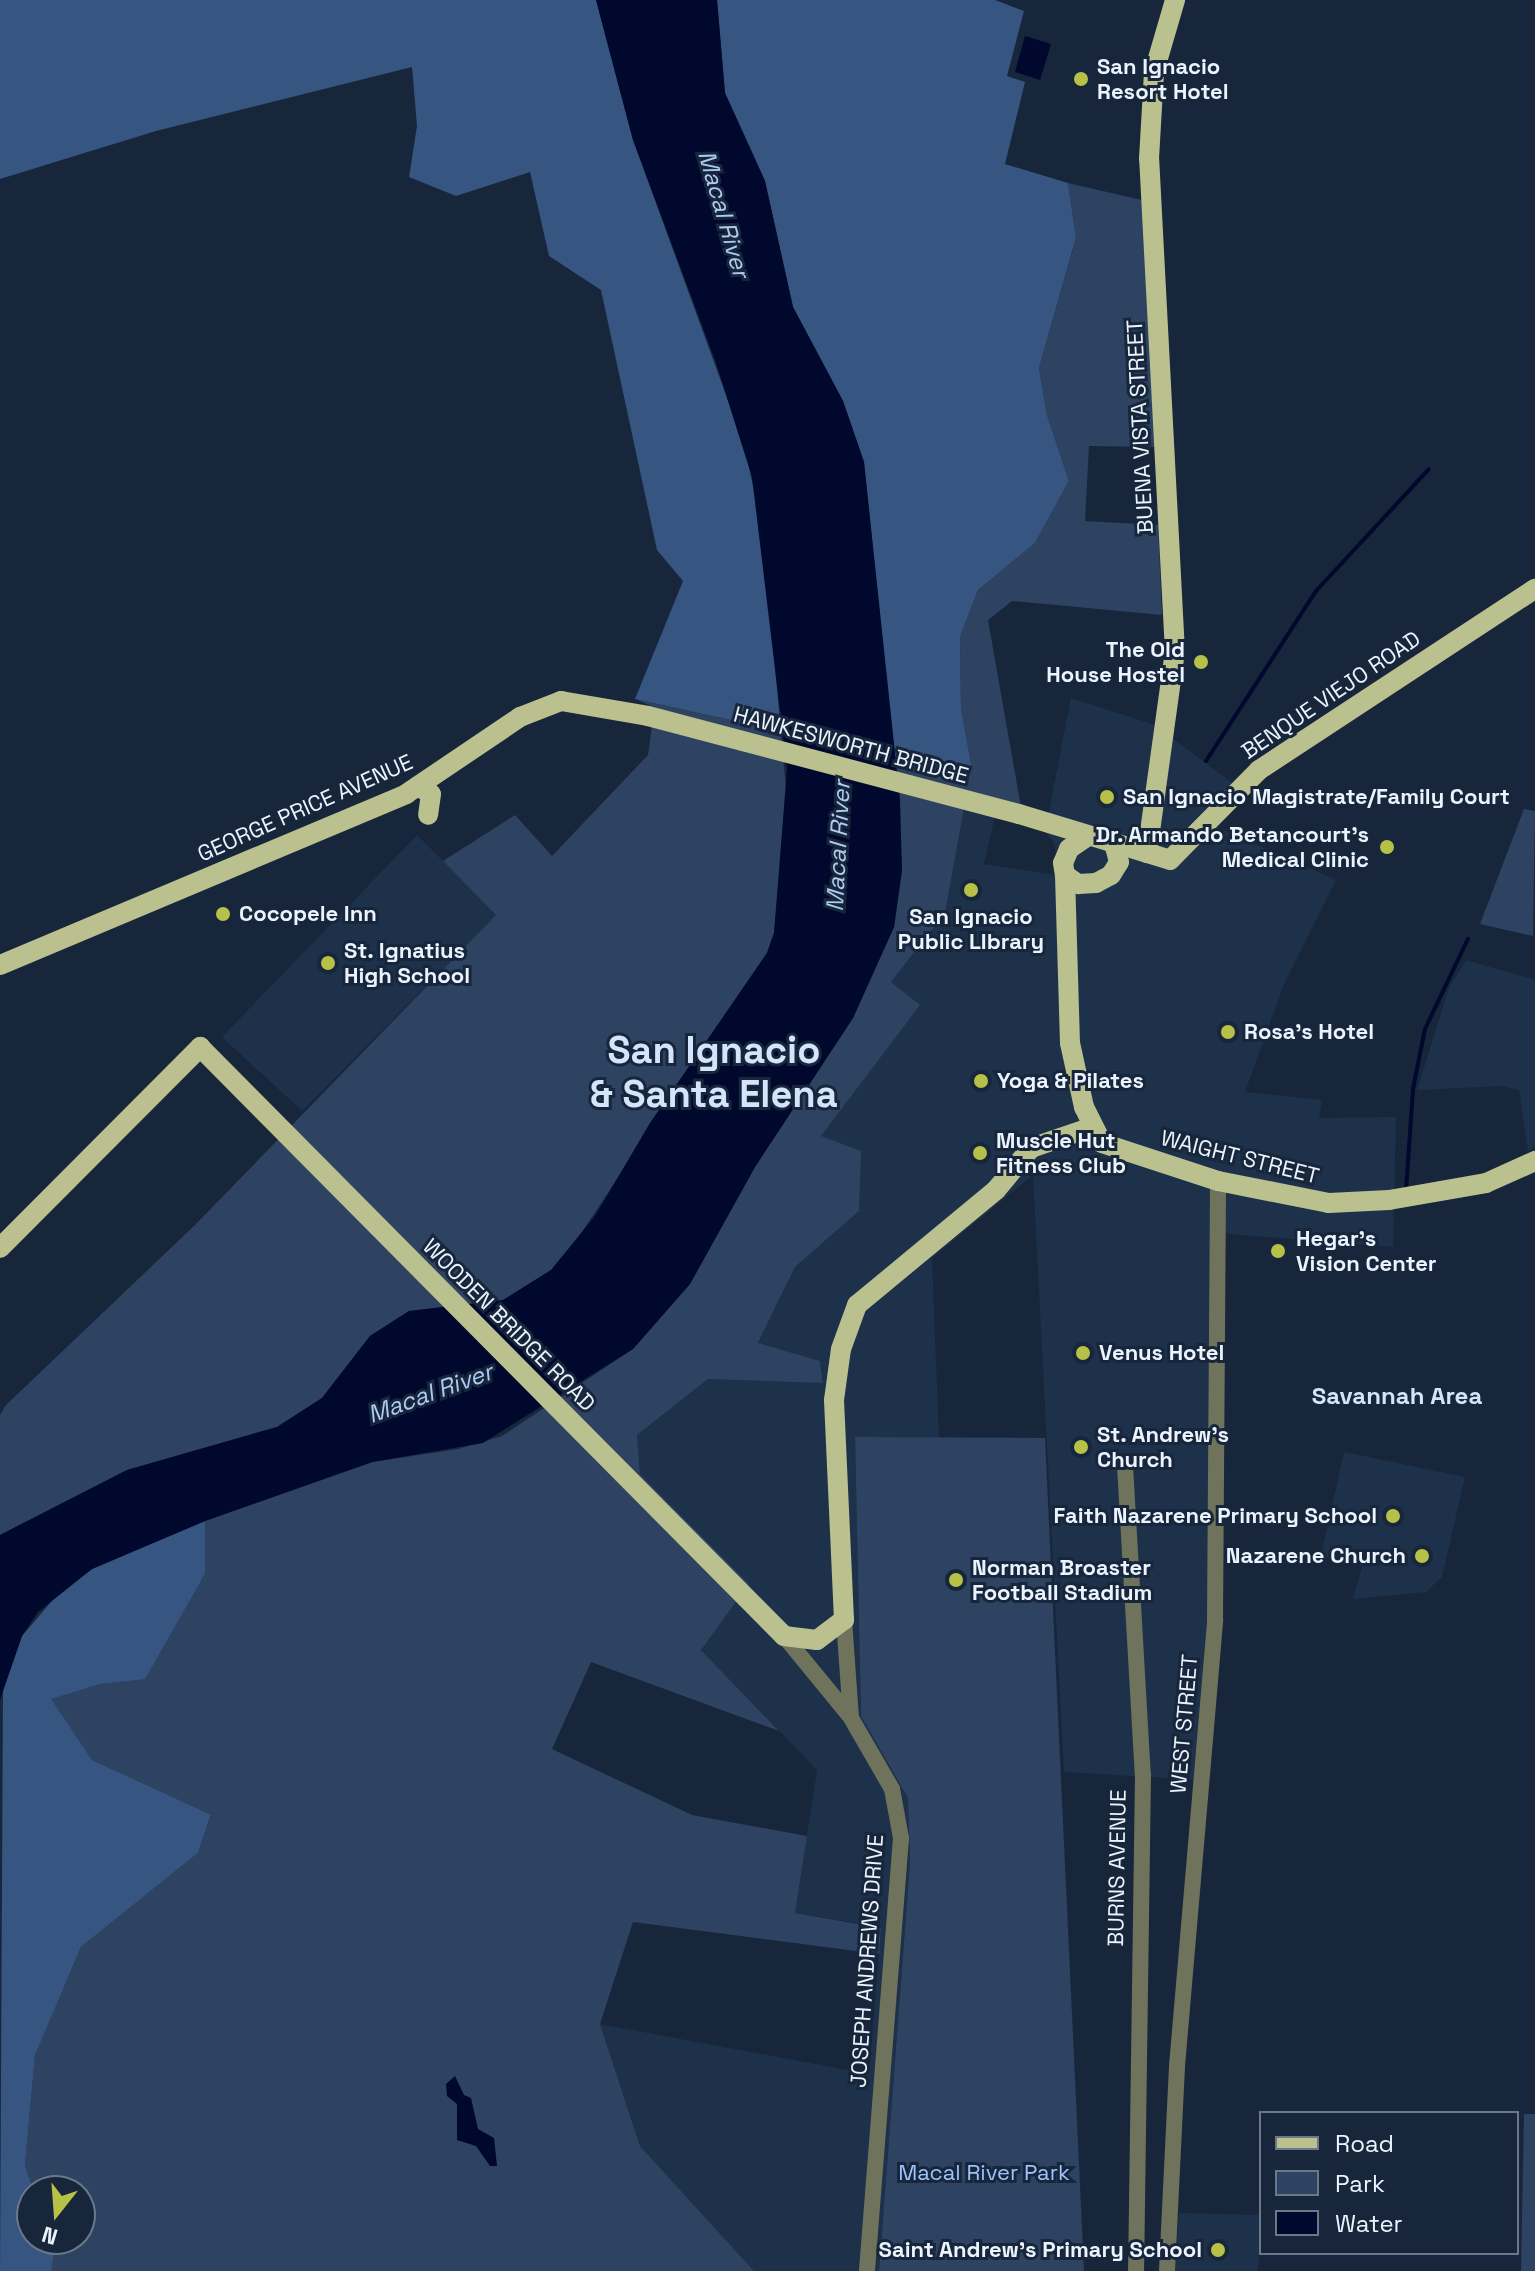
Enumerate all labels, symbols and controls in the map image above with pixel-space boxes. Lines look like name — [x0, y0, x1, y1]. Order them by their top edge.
place label: San Ignacio Resort Hotel — [1097, 53, 1229, 104]
marker: San Ignacio Resort Hotel — [1072, 70, 1090, 88]
water label: Macal River — [692, 147, 756, 281]
street label: BUENA VISTA STREET — [1121, 319, 1159, 535]
street label: BENQUE VIEJO ROAD — [1236, 625, 1426, 765]
place label: The Old House Hostel — [1046, 636, 1185, 688]
marker: The Old House Hostel — [1192, 653, 1210, 671]
street label: HAWKESWORTH BRIDGE — [731, 701, 971, 789]
street label: GEORGE PRICE AVENUE — [193, 749, 417, 867]
water label: Macal River — [820, 780, 856, 912]
place label: San Ignacio Magistrate/Family Court — [1123, 784, 1510, 810]
marker: San Ignacio Magistrate/Family Court — [1098, 788, 1116, 806]
place label: Dr. Armando Betancourt's Medical Clinic — [1095, 821, 1369, 872]
marker: Dr. Armando Betancourt's Medical Clinic — [1376, 836, 1398, 858]
marker: San Ignacio Public LIbrary — [962, 881, 980, 899]
place label: Cocopele Inn — [239, 901, 377, 927]
place label: San Ignacio Public LIbrary — [898, 903, 1044, 954]
marker: Cocopele Inn — [214, 905, 232, 923]
place label: St. Ignatius High School — [344, 937, 470, 988]
marker: St. Ignatius High School — [319, 954, 337, 972]
place label: Rosa's Hotel — [1244, 1019, 1374, 1045]
marker: Rosa's Hotel — [1219, 1023, 1237, 1041]
district label: San Ignacio & Santa Elena — [590, 1028, 838, 1118]
place label: Yoga & Pilates — [997, 1068, 1144, 1094]
marker: Yoga & Pilates — [972, 1072, 990, 1090]
street label: WAIGHT STREET — [1158, 1124, 1322, 1190]
place label: Muscle Hut Fitness Club — [996, 1127, 1126, 1178]
marker: Muscle Hut Fitness Club — [971, 1144, 989, 1162]
place label: Hegar's Vision Center — [1296, 1225, 1437, 1276]
street label: WOODEN BRIDGE ROAD — [417, 1233, 601, 1417]
marker: Hegar's Vision Center — [1267, 1240, 1289, 1262]
place label: Venus Hotel — [1099, 1340, 1224, 1366]
marker: Venus Hotel — [1074, 1344, 1092, 1362]
water label: Macal River — [363, 1357, 497, 1429]
district label: Savannah Area — [1312, 1382, 1482, 1410]
place label: St. Andrew's Church — [1097, 1421, 1230, 1472]
marker: St. Andrew's Church — [1072, 1438, 1090, 1456]
place label: Faith Nazarene Primary School — [1054, 1503, 1377, 1529]
marker: Faith Nazarene Primary School — [1384, 1507, 1402, 1525]
place label: Nazarene Church — [1226, 1543, 1406, 1569]
marker: Nazarene Church — [1413, 1547, 1431, 1565]
place label: Norman Broaster Football Stadium — [972, 1554, 1152, 1606]
marker: Norman Broaster Football Stadium — [947, 1571, 965, 1589]
street label: WEST STREET — [1165, 1653, 1203, 1795]
street label: BURNS AVENUE — [1102, 1789, 1132, 1947]
street label: JOSEPH ANDREWS DRIVE — [845, 1833, 889, 2089]
legend — [1259, 2111, 1519, 2255]
text: Road — [1335, 2128, 1394, 2159]
park label: Macal River Park — [898, 2160, 1070, 2186]
text: Park — [1335, 2168, 1385, 2199]
north arrow — [16, 2175, 96, 2255]
text: Water — [1335, 2208, 1403, 2239]
text: N — [38, 2220, 61, 2252]
place label: Saint Andrew's Primary School — [878, 2237, 1202, 2263]
marker: Saint Andrew's Primary School — [1209, 2241, 1227, 2259]

